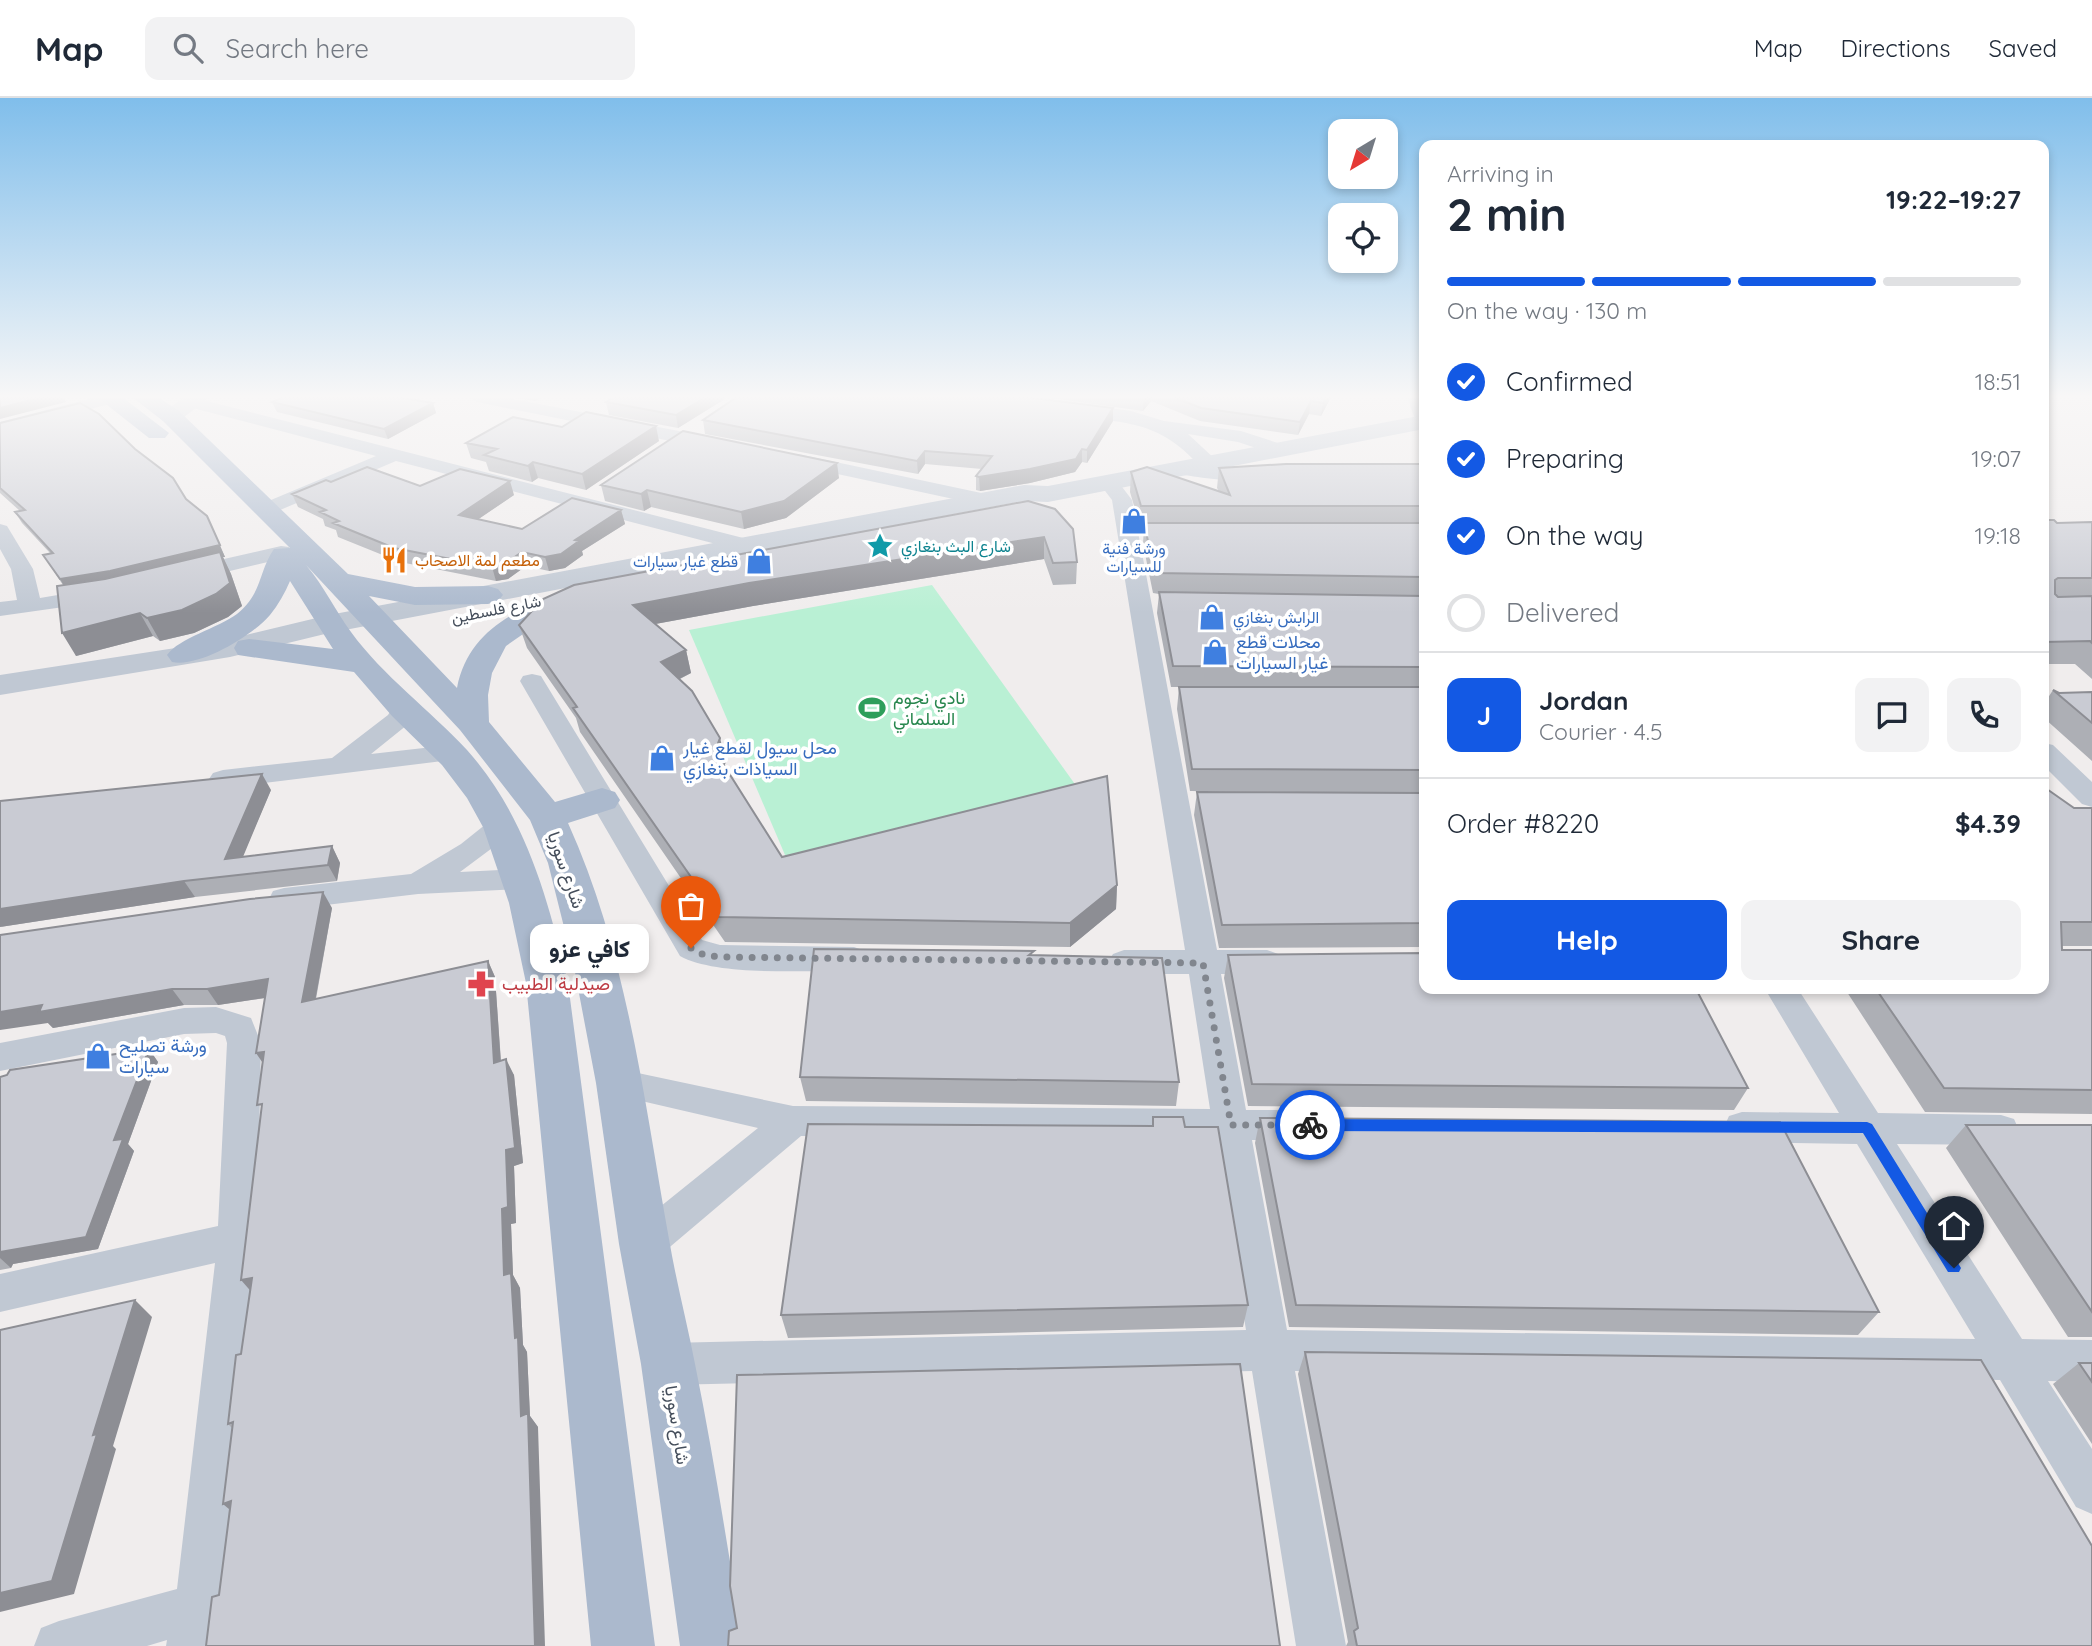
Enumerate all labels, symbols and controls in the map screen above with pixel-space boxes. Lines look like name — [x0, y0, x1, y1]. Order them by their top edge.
search box — [145, 17, 635, 80]
text: Map — [35, 28, 103, 69]
icon: search — [169, 29, 207, 67]
text: Search here — [225, 32, 369, 65]
text: Map — [1754, 33, 1803, 63]
text: Directions — [1841, 33, 1951, 63]
text: Saved — [1989, 33, 2057, 63]
north arrow — [1328, 119, 1398, 189]
map controls — [1328, 119, 1398, 273]
text: Arriving in — [1447, 159, 1554, 188]
text: 19:22–19:27 — [1886, 183, 2021, 216]
text: 2 min — [1447, 185, 1567, 243]
button: locate — [1328, 203, 1398, 273]
text: On the way · 130 m — [1447, 296, 1647, 325]
icon: check — [1447, 363, 1485, 401]
text: Confirmed — [1506, 365, 1633, 398]
text: 18:51 — [1975, 367, 2021, 396]
icon: check — [1447, 440, 1485, 478]
text: Preparing — [1506, 442, 1624, 475]
text: 19:07 — [1971, 444, 2021, 473]
shop icon: ورشة فنية للسيارات — [1119, 506, 1149, 536]
icon: check — [1447, 517, 1485, 555]
text: On the way — [1506, 519, 1644, 552]
text: 19:18 — [1974, 521, 2021, 550]
place icon: شارع البث بنغازي — [865, 531, 895, 561]
place label: شارع البث بنغازي — [901, 536, 1011, 560]
place label: ورشة فنية للسيارات — [1102, 538, 1166, 577]
restaurant icon: مطعم لمة الاصحاب — [379, 545, 409, 575]
shop icon: قطع غيار سيارات — [744, 546, 774, 576]
place label: مطعم لمة الاصحاب — [415, 550, 540, 571]
place label: قطع غيار سيارات — [633, 551, 738, 573]
street label: شارع فلسطين — [449, 590, 543, 629]
text: Delivered — [1506, 596, 1619, 629]
shop icon: الرابش بنغازي — [1197, 602, 1227, 632]
place label: الرابش بنغازي — [1233, 607, 1319, 631]
place label: محلات قطع غيار السيارات — [1236, 630, 1328, 674]
shop icon: محلات قطع غيار السيارات — [1200, 637, 1230, 667]
button: chat — [1855, 678, 1929, 752]
button: phone — [1947, 678, 2021, 752]
text: Jordan — [1539, 684, 1628, 717]
place label: نادي نجوم السلماني — [893, 686, 965, 734]
sports icon: نادي نجوم السلماني — [857, 693, 887, 723]
text: J — [1477, 699, 1491, 732]
text: Courier · 4.5 — [1539, 717, 1663, 746]
place label: محل سيول لقطع غيار السياذات بنغازي — [682, 736, 837, 784]
shop icon: محل سيول لقطع غيار السياذات بنغازي — [647, 743, 677, 773]
text: Order #8220 — [1447, 807, 1599, 840]
text: $4.39 — [1955, 807, 2021, 840]
street label: شارع سوريا — [542, 828, 590, 912]
pin — [661, 876, 721, 948]
icon: bag — [672, 887, 710, 925]
button: Help — [1447, 900, 1727, 980]
button: Share — [1741, 900, 2021, 980]
callout: كافي عزو — [530, 924, 649, 972]
text: كافي عزو — [549, 934, 630, 963]
pharmacy icon: صيدلية الطبيب — [466, 969, 496, 999]
place label: صيدلية الطبيب — [502, 972, 610, 995]
place label: ورشة تصليح سيارات — [119, 1034, 207, 1078]
shop icon: ورشة تصليح سيارات — [83, 1041, 113, 1071]
courier — [1275, 1090, 1345, 1160]
icon: bike — [1291, 1106, 1329, 1144]
pin — [1924, 1196, 1984, 1268]
icon: home — [1935, 1207, 1973, 1245]
street label: شارع سوريا — [659, 1384, 695, 1466]

